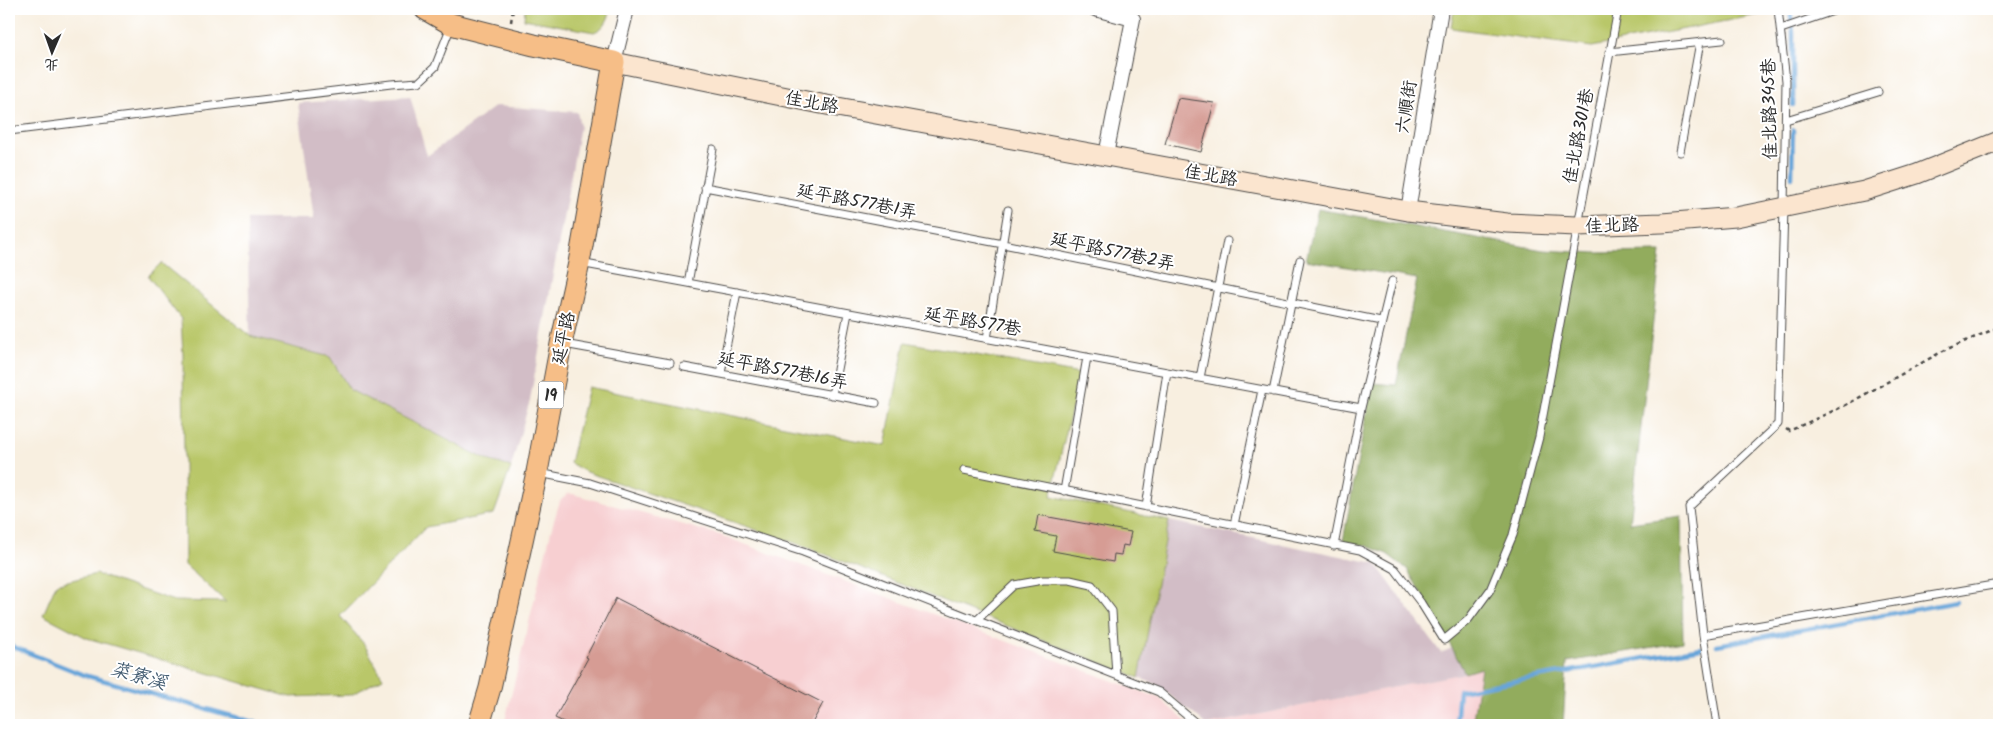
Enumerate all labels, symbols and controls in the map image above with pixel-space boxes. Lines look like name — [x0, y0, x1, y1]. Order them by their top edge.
north arrow — [28, 28, 78, 78]
text: 北 — [44, 53, 59, 75]
street label: 佳北路345巷 — [1755, 58, 1786, 160]
street label: 六順街 — [1389, 78, 1426, 136]
street label: 佳北路 — [782, 84, 841, 123]
street label: 佳北路301巷 — [1556, 86, 1603, 187]
street label: 佳北路 — [1182, 158, 1240, 195]
street label: 延平路577巷1弄 — [794, 177, 919, 228]
street label: 佳北路 — [1585, 211, 1640, 242]
street label: 延平路577巷2弄 — [1048, 225, 1178, 280]
street label: 延平路577巷 — [922, 300, 1024, 345]
street label: 延平路 — [545, 309, 584, 368]
street label: 延平路577巷16弄 — [715, 345, 850, 398]
road number: 19 — [538, 382, 564, 408]
water label: 菜寮溪 — [107, 655, 171, 699]

